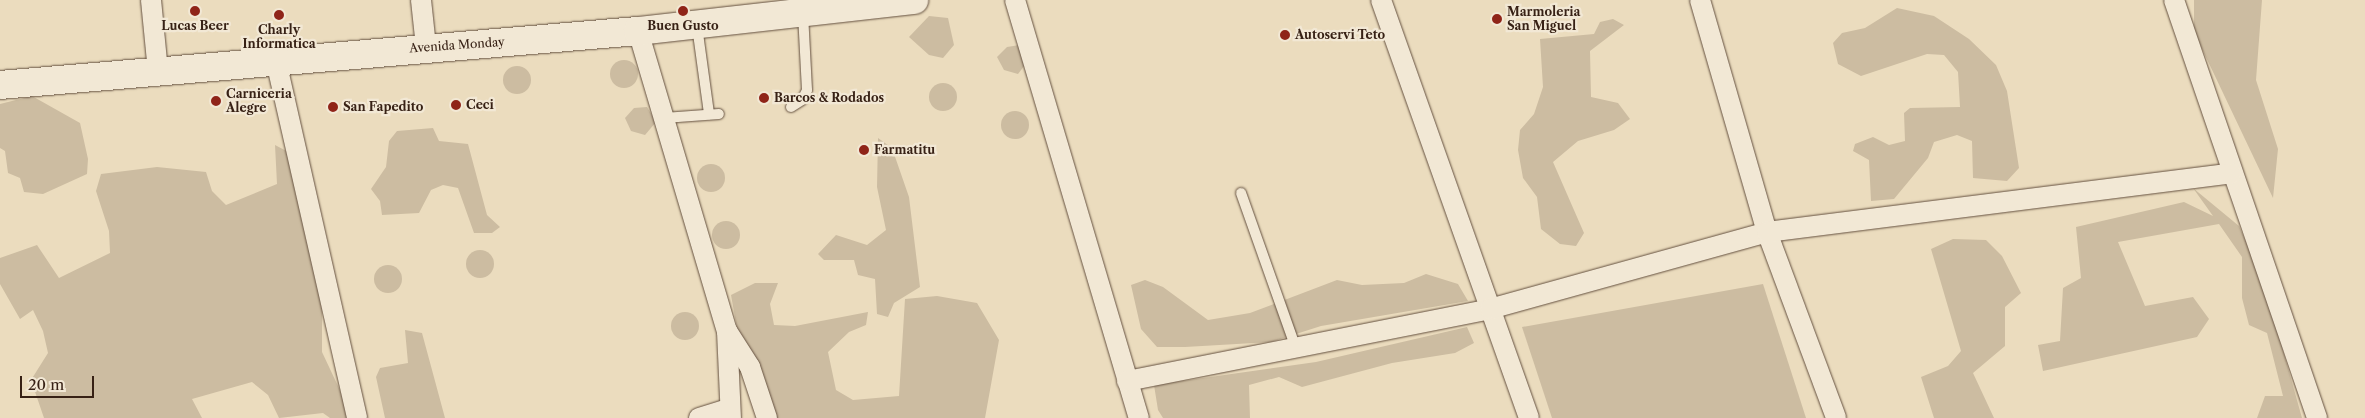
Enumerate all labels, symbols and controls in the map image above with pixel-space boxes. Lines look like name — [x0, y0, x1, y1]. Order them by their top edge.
marker: Lucas Beer — [189, 5, 201, 17]
marker: Buen Gusto — [677, 5, 689, 17]
place label: Marmoleria San Miguel — [1507, 5, 1581, 33]
marker: Charly Informatica — [273, 9, 285, 21]
marker: Marmoleria San Miguel — [1491, 13, 1503, 25]
place label: Lucas Beer — [161, 19, 229, 33]
place label: Buen Gusto — [647, 19, 719, 33]
place label: Charly Informatica — [242, 23, 316, 51]
place label: Autoservi Teto — [1295, 28, 1386, 42]
marker: Autoservi Teto — [1279, 29, 1291, 41]
street label: Avenida Monday — [409, 34, 505, 56]
place label: Carniceria Alegre — [226, 87, 292, 115]
place label: Barcos & Rodados — [774, 91, 884, 105]
marker: Barcos & Rodados — [758, 92, 770, 104]
marker: Carniceria Alegre — [210, 95, 222, 107]
place label: Ceci — [466, 98, 494, 112]
marker: Ceci — [450, 99, 462, 111]
place label: San Fapedito — [343, 100, 423, 114]
marker: San Fapedito — [327, 101, 339, 113]
place label: Farmatitu — [874, 143, 935, 157]
marker: Farmatitu — [858, 144, 870, 156]
scale bar — [22, 366, 96, 398]
text: 20 m — [28, 375, 64, 394]

